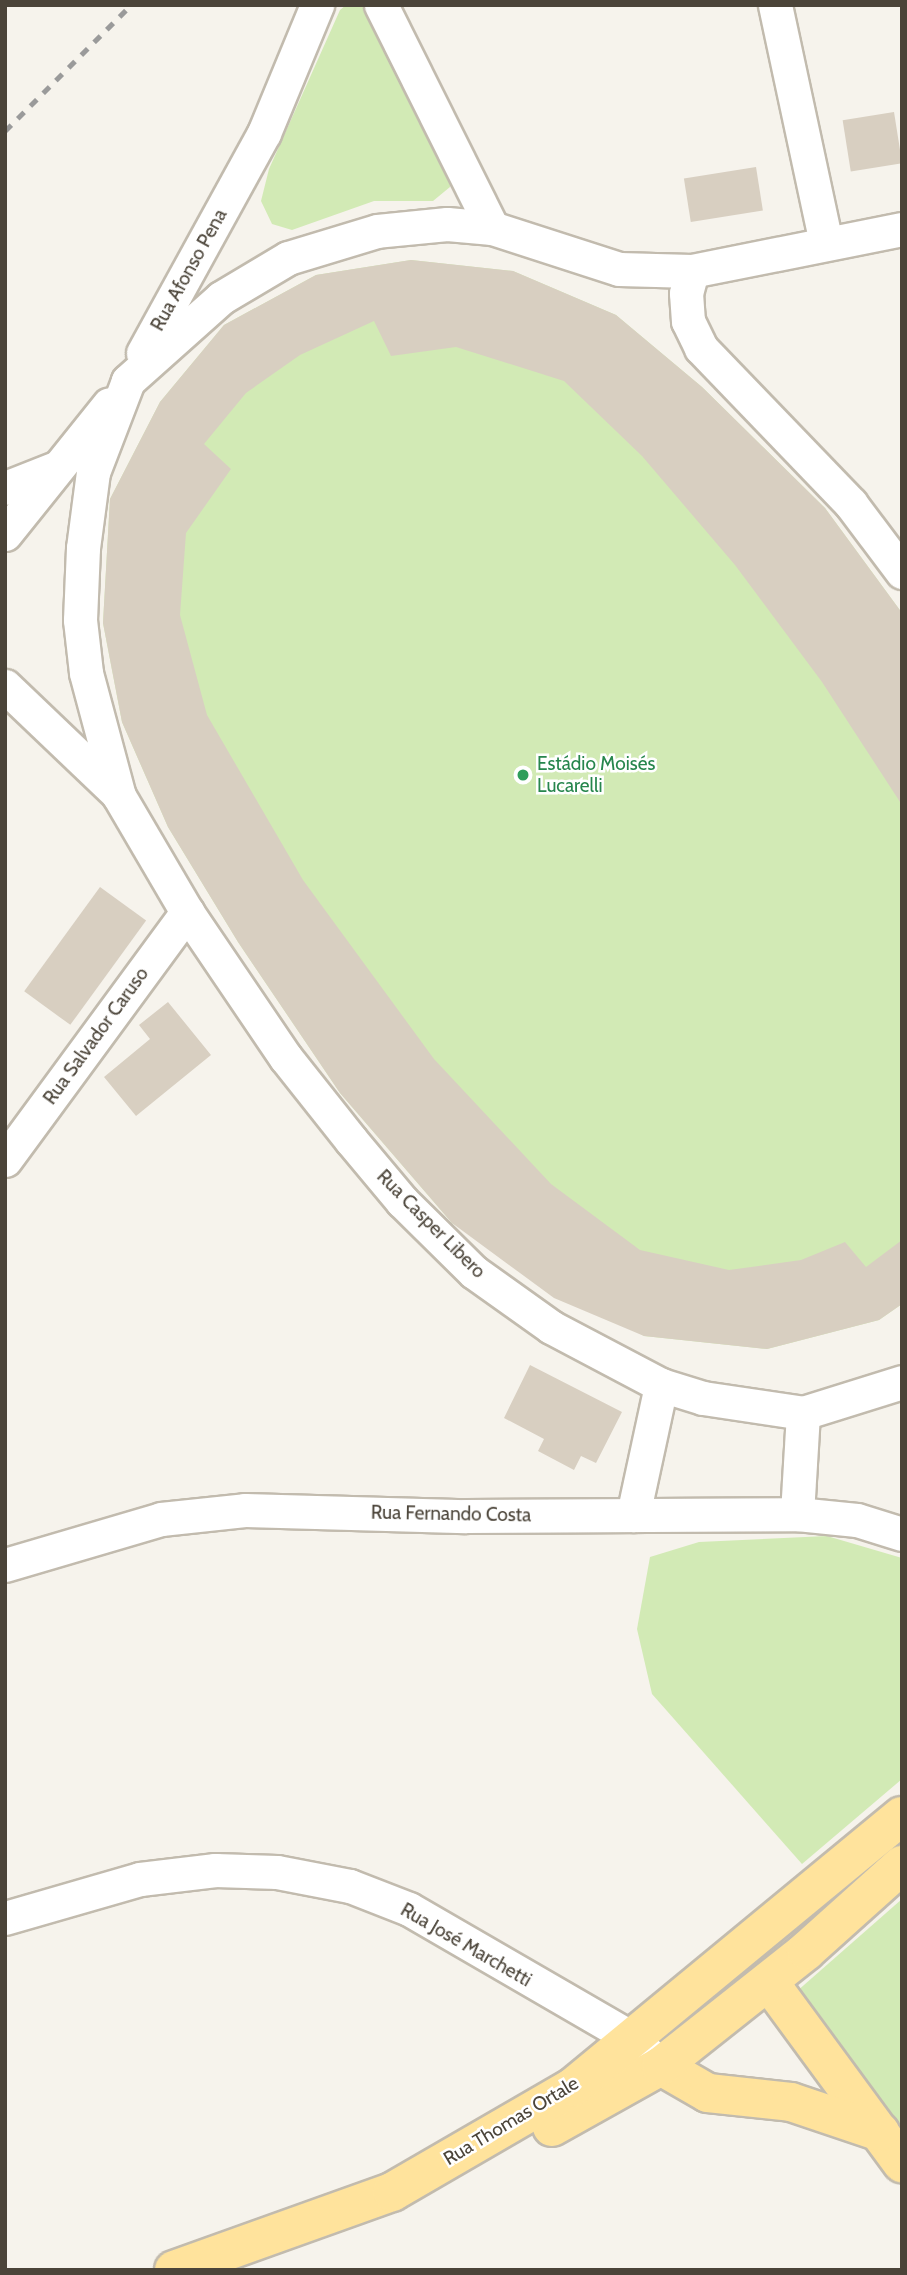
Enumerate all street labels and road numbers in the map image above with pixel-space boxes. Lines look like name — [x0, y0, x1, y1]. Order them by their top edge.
street label: Rua Afonso Pena — [146, 205, 232, 335]
street label: Rua Salvador Caruso — [39, 963, 153, 1109]
street label: Rua Casper Libero — [372, 1165, 490, 1283]
street label: Rua Fernando Costa — [371, 1501, 531, 1527]
street label: Rua José Marchetti — [397, 1898, 535, 1992]
street label: Rua Thomas Ortale — [439, 2072, 583, 2170]

